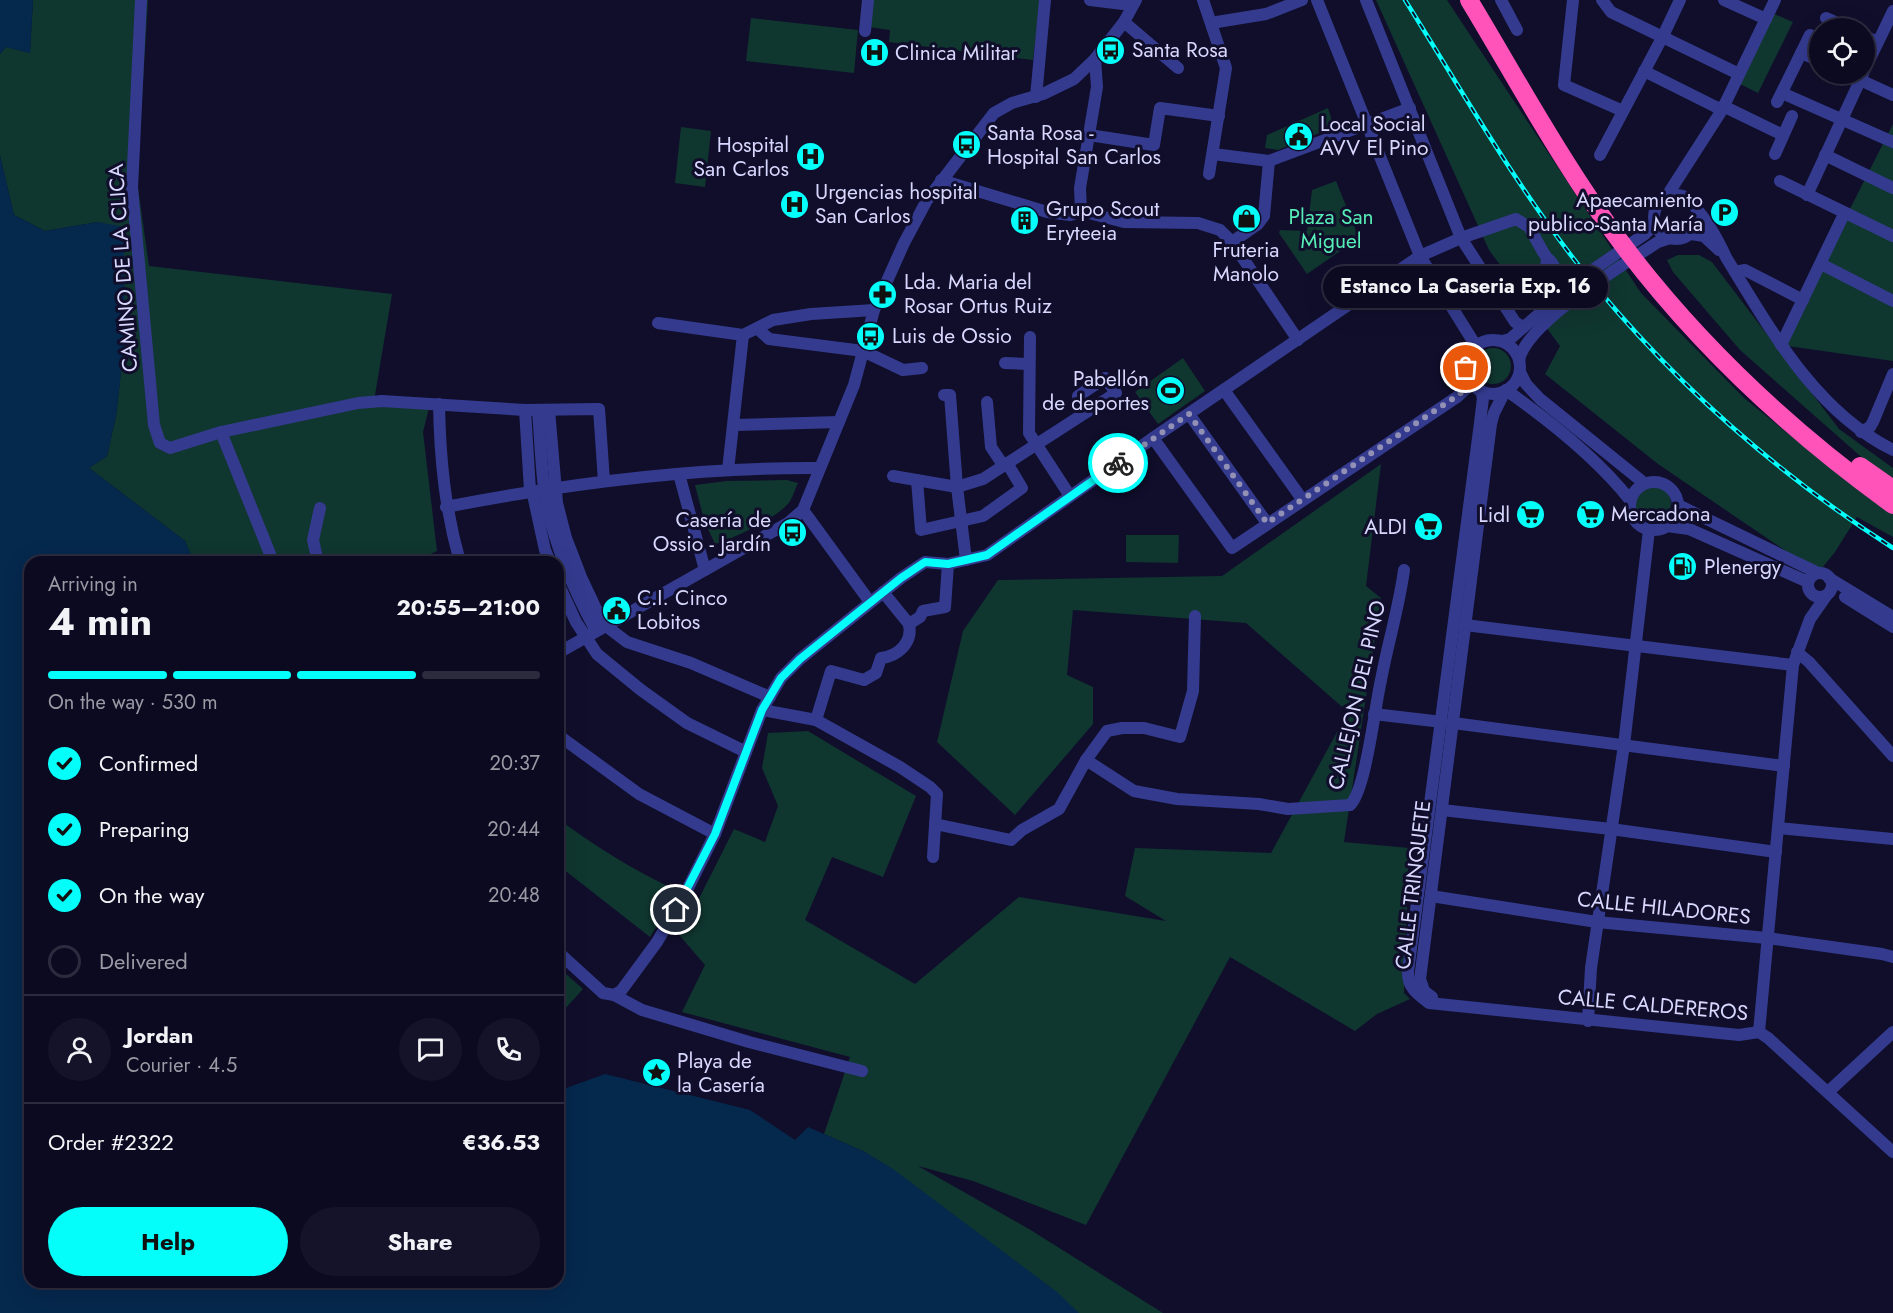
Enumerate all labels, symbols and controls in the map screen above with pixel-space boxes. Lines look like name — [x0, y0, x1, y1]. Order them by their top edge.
map controls — [1809, 18, 1875, 84]
button: locate — [1809, 18, 1875, 84]
bus stop icon: Santa Rosa — [1095, 34, 1127, 66]
place label: Santa Rosa — [1132, 35, 1228, 65]
hospital icon: Clinica Militar — [858, 37, 890, 69]
place label: Clinica Militar — [895, 38, 1018, 68]
place label: Local Social AVV El Pino — [1320, 109, 1429, 163]
place label: Santa Rosa - Hospital San Carlos — [987, 118, 1161, 172]
public building icon: Local Social AVV El Pino — [1283, 120, 1315, 152]
bus stop icon: Santa Rosa - Hospital San Carlos — [950, 129, 982, 161]
place label: Hospital San Carlos — [694, 130, 789, 184]
hospital icon: Hospital San Carlos — [794, 141, 826, 173]
street label: CAMINO DE LA CLICA — [101, 163, 145, 373]
place label: Urgencias hospital San Carlos — [815, 177, 978, 231]
place label: Apaecamiento publico-Santa María — [1528, 185, 1703, 239]
hospital icon: Urgencias hospital San Carlos — [778, 188, 810, 220]
place label: Grupo Scout Eryteeia — [1046, 194, 1159, 248]
parking icon: Apaecamiento publico-Santa María — [1708, 196, 1740, 228]
park label: Plaza San Miguel — [1288, 202, 1374, 256]
shop icon: Fruteria Manolo — [1230, 203, 1262, 235]
building icon: Grupo Scout Eryteeia — [1009, 205, 1041, 237]
place label: Fruteria Manolo — [1213, 235, 1279, 289]
callout: Estanco La Caseria Exp. 16 — [1324, 266, 1609, 308]
place label: Lda. Maria del Rosar Ortus Ruiz — [904, 267, 1052, 321]
text: Estanco La Caseria Exp. 16 — [1340, 272, 1591, 301]
pharmacy icon: Lda. Maria del Rosar Ortus Ruiz — [867, 278, 899, 310]
bus stop icon: Luis de Ossio — [855, 320, 887, 352]
place label: Luis de Ossio — [892, 321, 1012, 351]
pin — [1440, 342, 1491, 393]
icon: bag — [1449, 351, 1482, 384]
place label: Pabellón de deportes — [1042, 364, 1149, 418]
sports icon: Pabellón de deportes — [1154, 375, 1186, 407]
courier — [1088, 433, 1148, 493]
icon: bike — [1102, 447, 1135, 480]
supermarket icon: Mercadona — [1574, 498, 1606, 530]
supermarket icon: Lidl — [1515, 499, 1547, 531]
place label: Mercadona — [1611, 499, 1710, 529]
place label: Lidl — [1478, 500, 1510, 530]
place label: Casería de Ossio - Jardín — [653, 505, 771, 559]
supermarket icon: ALDI — [1412, 511, 1444, 543]
place label: ALDI — [1364, 512, 1407, 542]
bus stop icon: Casería de Ossio - Jardín — [776, 516, 808, 548]
fuel station icon: Plenergy — [1667, 551, 1699, 583]
place label: Plenergy — [1704, 552, 1782, 582]
text: Arriving in — [48, 570, 138, 599]
place label: C.I. Cinco Lobitos — [637, 583, 728, 637]
text: 20:55–21:00 — [396, 591, 540, 623]
text: 4 min — [48, 593, 152, 650]
public building icon: C.I. Cinco Lobitos — [600, 594, 632, 626]
street label: CALLEJON DEL PINO — [1321, 597, 1393, 793]
text: On the way · 530 m — [48, 688, 218, 717]
icon: check — [48, 747, 81, 780]
text: Confirmed — [99, 747, 198, 779]
text: 20:37 — [490, 749, 540, 778]
street label: CALLE TRINQUETE — [1388, 799, 1438, 971]
icon: check — [48, 813, 81, 846]
text: Preparing — [99, 813, 190, 845]
text: 20:44 — [487, 815, 540, 844]
icon: check — [48, 879, 81, 912]
text: On the way — [99, 879, 204, 911]
text: 20:48 — [488, 881, 540, 910]
pin — [650, 884, 701, 935]
street label: CALLE HILADORES — [1576, 884, 1752, 932]
icon: home — [659, 893, 692, 926]
text: Delivered — [99, 945, 188, 977]
street label: CALLE CALDEREROS — [1557, 982, 1749, 1028]
button: person — [48, 1018, 111, 1081]
button: chat — [399, 1018, 462, 1081]
button: phone — [477, 1018, 540, 1081]
text: Jordan — [126, 1019, 193, 1051]
place label: Playa de la Casería — [677, 1046, 765, 1100]
text: Courier · 4.5 — [126, 1051, 237, 1080]
place icon: Playa de la Casería — [640, 1057, 672, 1089]
text: Order #2322 — [48, 1126, 174, 1158]
text: €36.53 — [462, 1126, 540, 1158]
button: Help — [48, 1207, 288, 1276]
button: Share — [300, 1207, 540, 1276]

